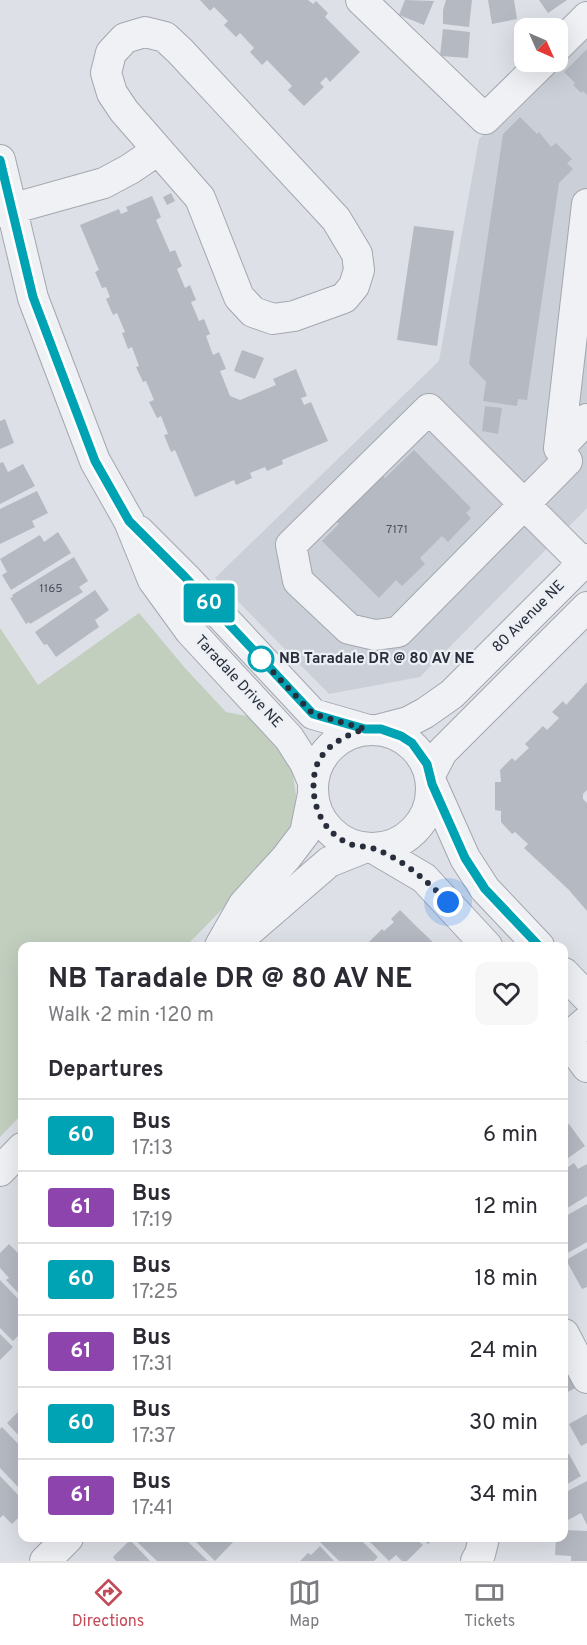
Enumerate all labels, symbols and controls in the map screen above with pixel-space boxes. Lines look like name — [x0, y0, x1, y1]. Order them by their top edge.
north arrow — [514, 18, 568, 72]
map controls — [514, 18, 568, 72]
house number: 7171 — [386, 522, 408, 538]
street label: 80 Avenue NE — [489, 577, 569, 657]
house number: 1165 — [39, 581, 63, 597]
line badge: 60 — [182, 584, 236, 622]
text: 60 — [196, 590, 222, 617]
street label: Taradale Drive NE — [190, 632, 286, 732]
marker: NB Taradale DR @ 80 AV NE — [248, 646, 274, 672]
place label: NB Taradale DR @ 80 AV NE — [279, 650, 474, 669]
your location — [433, 887, 463, 917]
text: NB Taradale DR @ 80 AV NE — [48, 962, 413, 998]
button: heart — [475, 962, 538, 1025]
text: Walk · 2 min · 120 m — [48, 1003, 214, 1029]
text: Departures — [48, 1057, 164, 1084]
text: Bus — [132, 1109, 171, 1136]
text: 60 — [68, 1122, 94, 1149]
text: 6 min — [483, 1122, 538, 1149]
text: 17:13 — [132, 1136, 173, 1162]
text: Bus — [132, 1181, 171, 1208]
text: 61 — [70, 1194, 92, 1221]
text: 12 min — [475, 1194, 538, 1221]
text: 17:19 — [132, 1208, 173, 1234]
text: Bus — [132, 1253, 171, 1280]
text: 60 — [68, 1266, 94, 1293]
text: 18 min — [475, 1266, 538, 1293]
text: 17:25 — [132, 1280, 178, 1306]
text: Bus — [132, 1325, 171, 1352]
text: 61 — [70, 1338, 92, 1365]
text: 24 min — [469, 1338, 538, 1365]
text: 17:31 — [132, 1352, 173, 1378]
text: Bus — [132, 1397, 171, 1424]
text: 60 — [68, 1410, 94, 1437]
text: 30 min — [469, 1410, 538, 1437]
text: 17:37 — [132, 1424, 176, 1450]
text: Bus — [132, 1469, 171, 1496]
text: 61 — [70, 1482, 92, 1509]
text: 34 min — [469, 1482, 538, 1509]
text: 17:41 — [132, 1496, 173, 1522]
tab: Directions — [72, 1576, 144, 1632]
tab: Map — [288, 1576, 321, 1632]
tab: Tickets — [464, 1576, 515, 1632]

